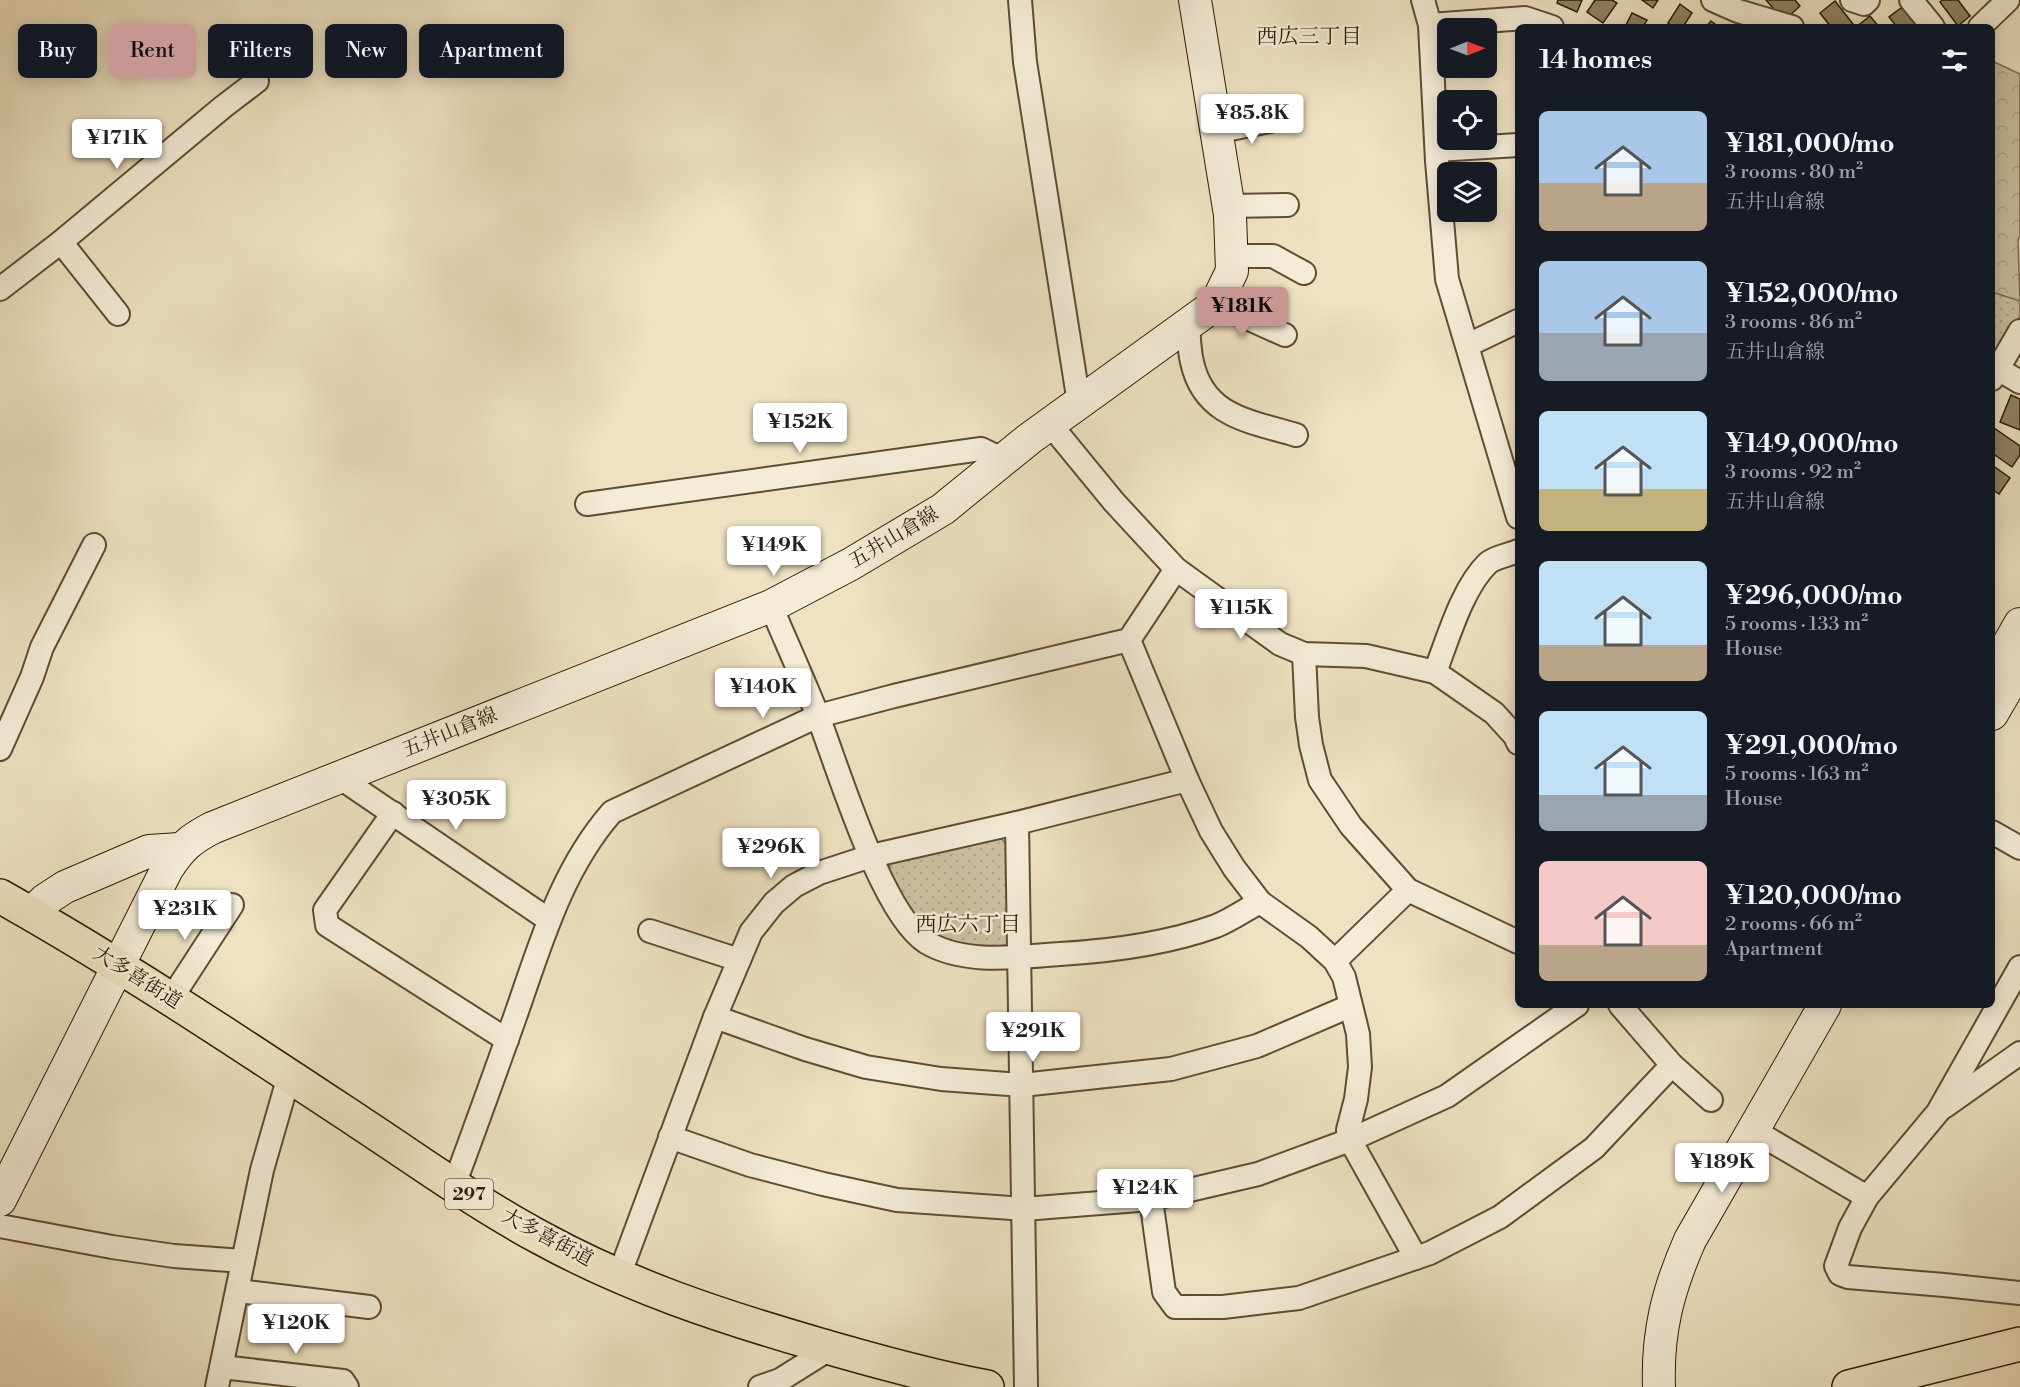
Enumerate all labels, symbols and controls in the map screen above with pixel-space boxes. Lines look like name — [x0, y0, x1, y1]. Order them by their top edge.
north arrow — [1437, 18, 1497, 78]
map controls — [1437, 18, 1497, 222]
chip: Buy — [18, 24, 97, 78]
chip: Rent — [109, 24, 196, 78]
chip: Filters — [208, 24, 313, 78]
chip: New — [325, 24, 407, 78]
chip: Apartment — [419, 24, 564, 78]
district label: 西広三丁目 — [1257, 24, 1362, 50]
text: 14 homes — [1539, 44, 1652, 76]
icon: filters — [1938, 44, 1971, 77]
button: locate — [1437, 90, 1497, 150]
pin: ¥85.8K — [1203, 94, 1301, 145]
text: ¥85.8K — [1215, 101, 1289, 126]
pin: ¥171K — [75, 119, 159, 170]
text: ¥171K — [86, 126, 148, 151]
text: ¥181,000/mo — [1725, 128, 1895, 160]
icon: home — [1587, 135, 1659, 207]
text: 3 rooms · 80 m² — [1725, 160, 1863, 185]
button: layers — [1437, 162, 1497, 222]
text: 五井山倉線 — [1725, 190, 1825, 215]
text: ¥152,000/mo — [1725, 278, 1898, 310]
icon: home — [1587, 285, 1659, 357]
pin: ¥181K — [1200, 287, 1284, 338]
text: ¥181K — [1211, 294, 1273, 319]
text: 3 rooms · 86 m² — [1725, 310, 1862, 335]
text: 五井山倉線 — [1725, 340, 1825, 365]
pin: ¥152K — [758, 403, 842, 454]
text: ¥152K — [767, 410, 833, 435]
text: ¥149,000/mo — [1725, 428, 1899, 460]
icon: home — [1587, 435, 1659, 507]
text: 3 rooms · 92 m² — [1725, 460, 1861, 485]
text: 五井山倉線 — [1725, 490, 1825, 515]
street label: 五井山倉線 — [845, 502, 943, 574]
pin: ¥149K — [732, 526, 816, 577]
text: ¥149K — [741, 533, 807, 558]
text: ¥296,000/mo — [1725, 580, 1903, 612]
icon: home — [1587, 585, 1659, 657]
pin: ¥115K — [1199, 589, 1283, 640]
text: ¥115K — [1209, 596, 1273, 621]
text: 5 rooms · 133 m² — [1725, 612, 1868, 637]
text: House — [1725, 637, 1783, 662]
pin: ¥140K — [721, 668, 805, 719]
text: ¥140K — [729, 675, 797, 700]
street label: 五井山倉線 — [399, 703, 501, 763]
text: ¥291,000/mo — [1725, 730, 1898, 762]
icon: home — [1587, 735, 1659, 807]
text: 5 rooms · 163 m² — [1725, 762, 1869, 787]
pin: ¥305K — [414, 780, 498, 831]
text: ¥305K — [421, 787, 491, 812]
text: House — [1725, 787, 1783, 812]
pin: ¥296K — [729, 828, 813, 879]
text: ¥296K — [736, 835, 806, 860]
text: ¥120,000/mo — [1725, 880, 1902, 912]
icon: home — [1587, 885, 1659, 957]
pin: ¥231K — [143, 890, 227, 941]
text: ¥231K — [152, 897, 218, 922]
district label: 西広六丁目 — [916, 912, 1021, 938]
text: 2 rooms · 66 m² — [1725, 912, 1862, 937]
text: Apartment — [1725, 937, 1823, 962]
street label: 大多喜街道 — [88, 941, 186, 1015]
pin: ¥291K — [991, 1012, 1075, 1063]
text: ¥291K — [1000, 1019, 1066, 1044]
pin: ¥189K — [1680, 1143, 1764, 1194]
text: ¥189K — [1689, 1150, 1755, 1175]
pin: ¥124K — [1103, 1169, 1187, 1220]
text: ¥124K — [1111, 1176, 1179, 1201]
road number: 297 — [445, 1179, 493, 1209]
street label: 大多喜街道 — [497, 1203, 597, 1273]
pin: ¥120K — [254, 1304, 338, 1355]
text: ¥120K — [262, 1311, 330, 1336]

